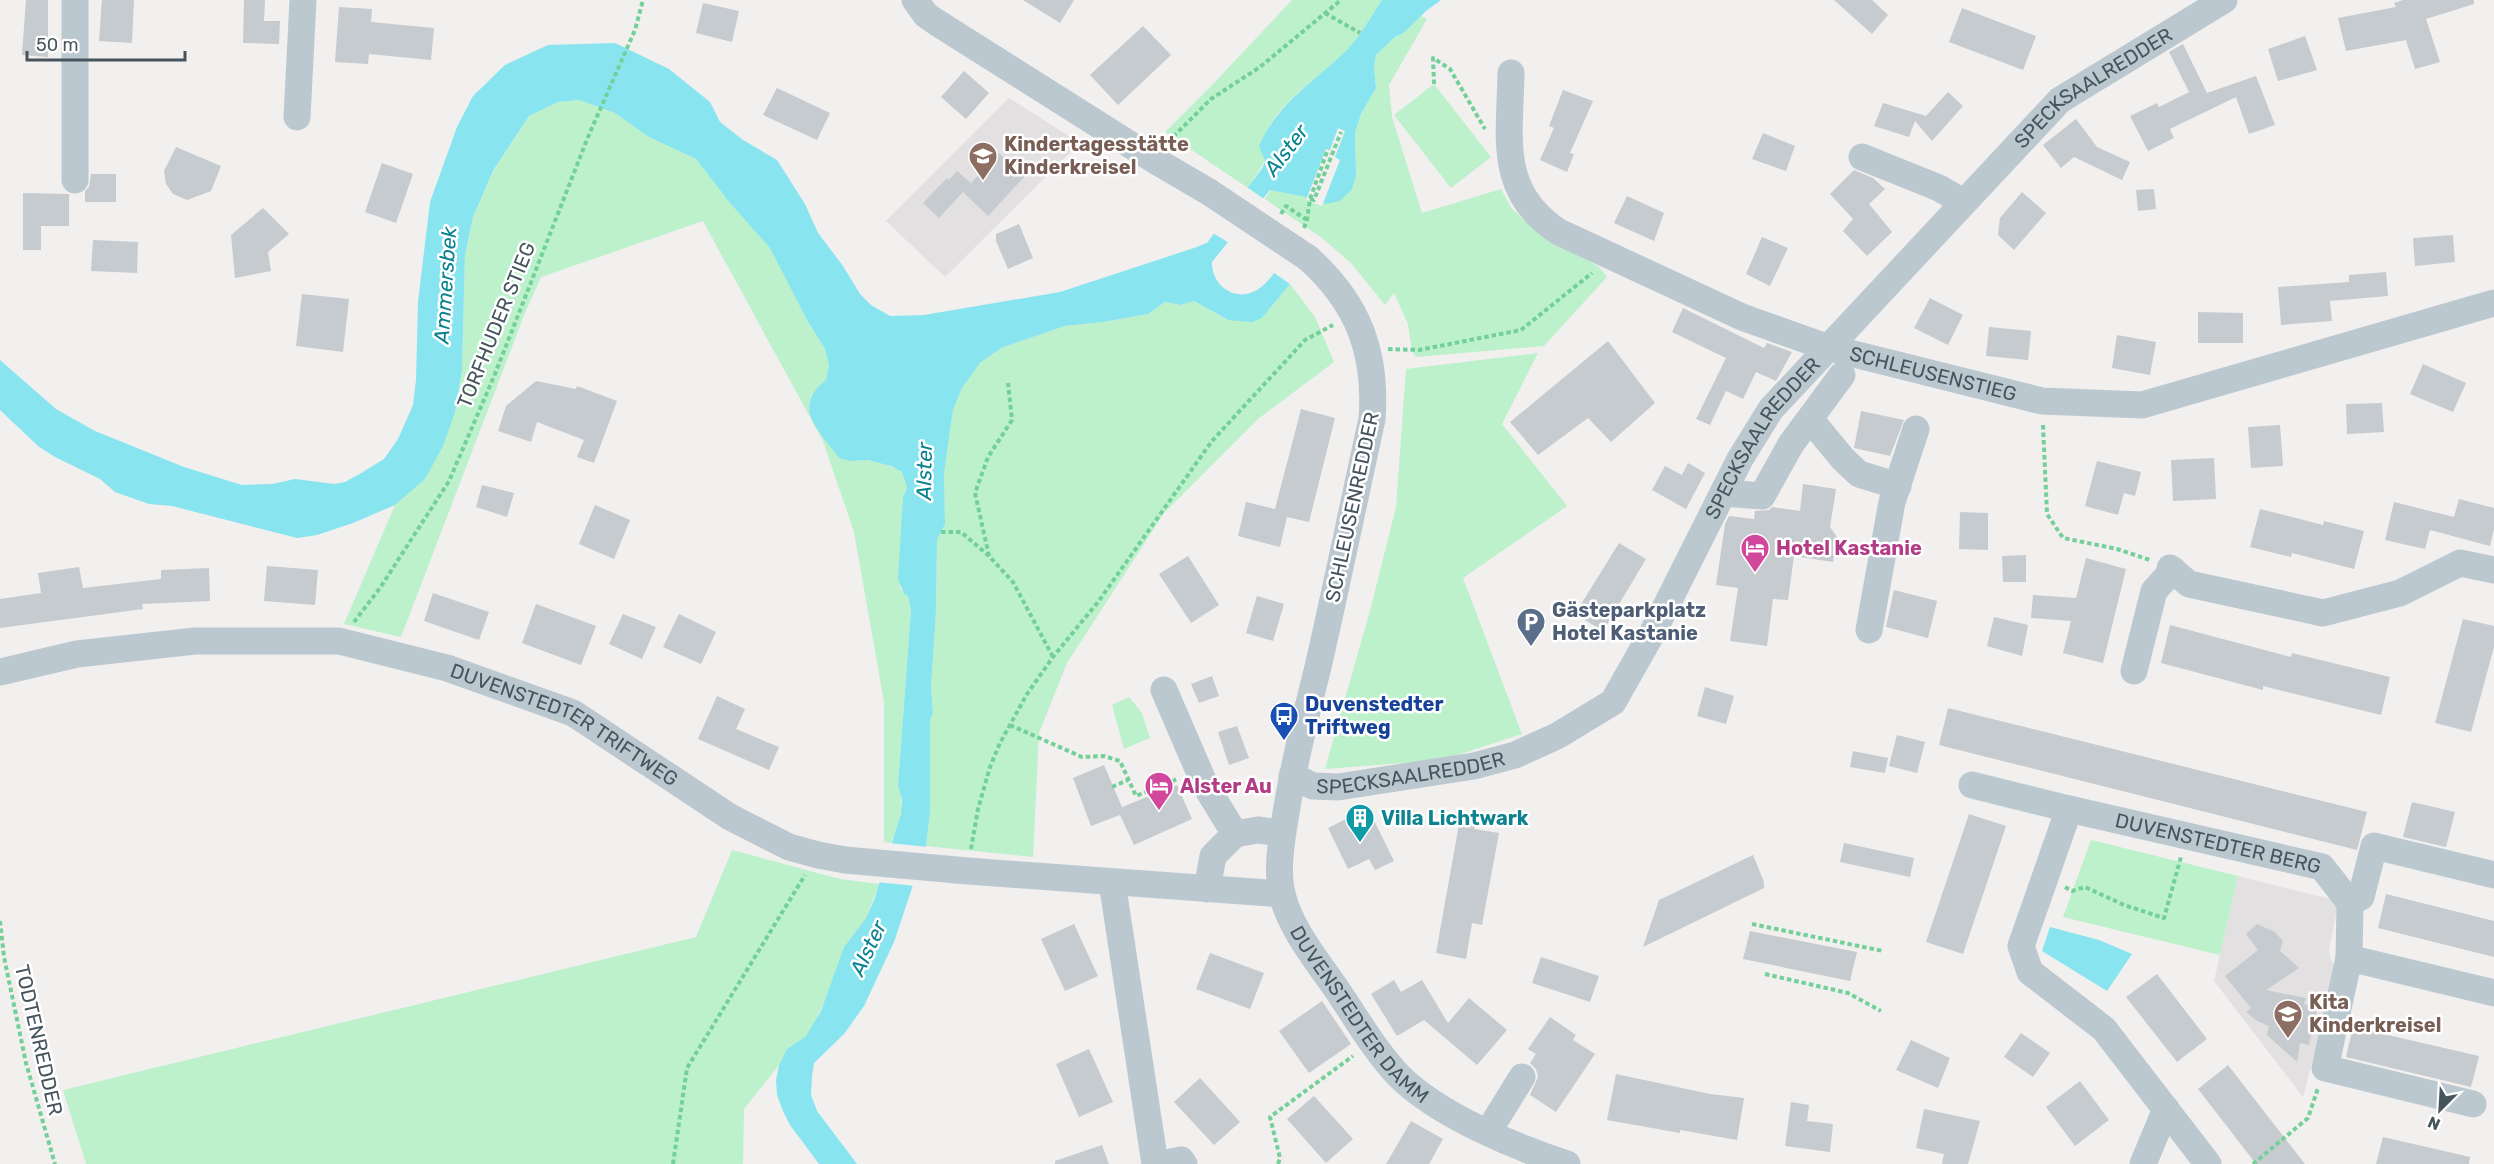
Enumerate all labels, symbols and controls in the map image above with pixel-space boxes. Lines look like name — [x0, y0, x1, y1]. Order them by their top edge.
street label: SPECKSAALREDDER — [2009, 22, 2177, 153]
scale bar — [27, 24, 184, 62]
text: 50 m — [36, 34, 79, 56]
water label: Alster — [1258, 119, 1314, 181]
place label: Kindertagesstätte Kinderkreisel — [1004, 132, 1189, 179]
school or university icon: Kindertagesstätte Kinderkreisel — [967, 140, 999, 182]
water label: Ammersbek — [428, 225, 462, 345]
street label: TORFHUDER STIEG — [452, 239, 540, 411]
street label: SCHLEUSENSTIEG — [1847, 341, 2019, 406]
street label: SPECKSAALREDDER — [1700, 352, 1825, 523]
street label: SCHLEUSENREDDER — [1320, 410, 1384, 604]
water label: Alster — [911, 441, 937, 501]
hotel icon: Hotel Kastanie — [1739, 532, 1771, 574]
place label: Hotel Kastanie — [1776, 536, 1922, 560]
place label: Gästeparkplatz Hotel Kastanie — [1552, 598, 1706, 645]
parking icon: Gästeparkplatz Hotel Kastanie — [1515, 606, 1547, 648]
street label: DUVENSTEDTER TRIFTWEG — [447, 658, 683, 791]
place label: Duvenstedter Triftweg — [1305, 692, 1444, 739]
bus stop icon: Duvenstedter Triftweg — [1268, 700, 1300, 742]
street label: SPECKSAALREDDER — [1316, 746, 1508, 799]
hotel icon: Alster Au — [1143, 770, 1175, 812]
place label: Alster Au — [1180, 774, 1272, 798]
building icon: Villa Lichtwark — [1344, 802, 1376, 844]
place label: Villa Lichtwark — [1381, 806, 1529, 830]
street label: DUVENSTEDTER BERG — [2113, 808, 2323, 878]
water label: Alster — [844, 916, 892, 980]
street label: DUVENSTEDTER DAMM — [1285, 922, 1434, 1108]
street label: TODTENREDDER — [10, 962, 68, 1118]
place label: Kita Kinderkreisel — [2309, 990, 2441, 1037]
school or university icon: Kita Kinderkreisel — [2272, 998, 2304, 1040]
north arrow — [2410, 1080, 2470, 1140]
text: N — [2425, 1112, 2443, 1134]

